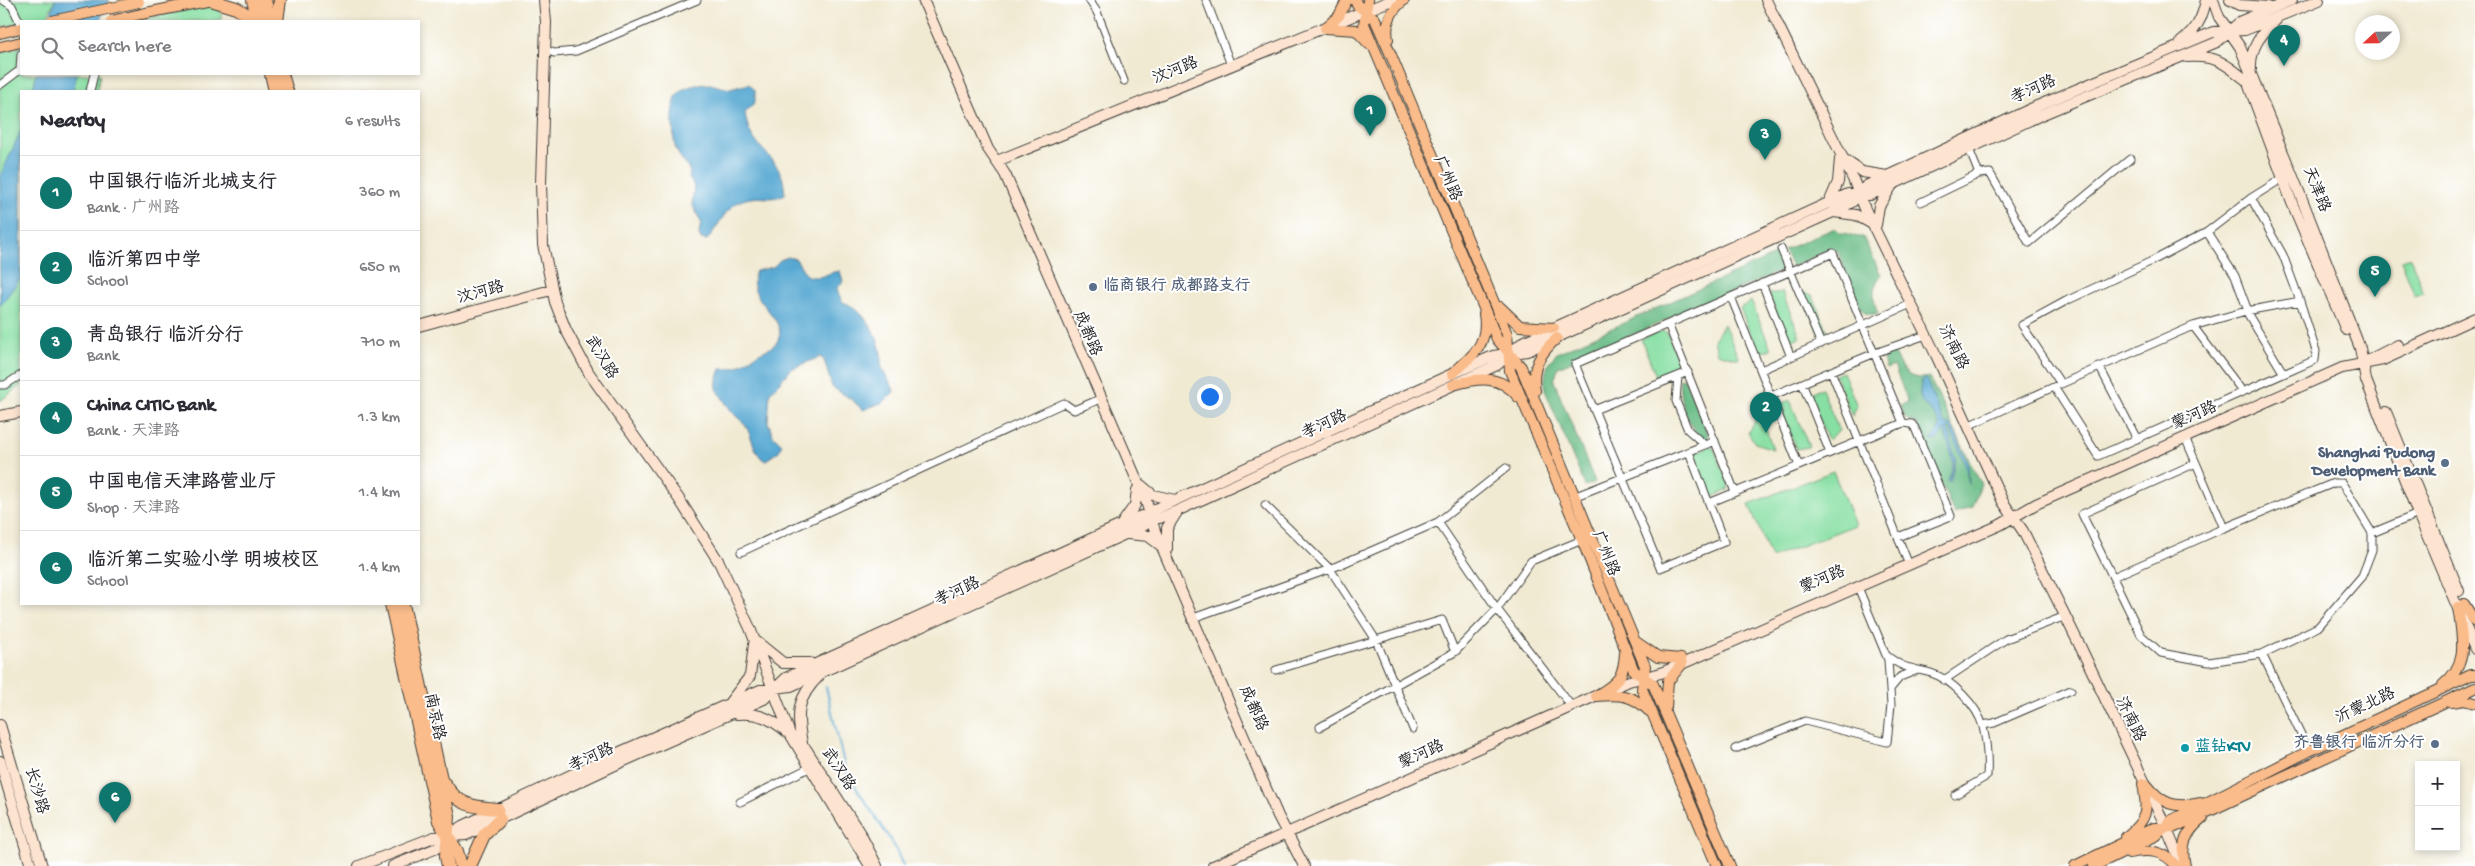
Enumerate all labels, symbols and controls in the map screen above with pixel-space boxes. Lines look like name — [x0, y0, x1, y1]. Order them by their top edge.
north arrow — [2355, 15, 2400, 60]
search box — [20, 20, 420, 75]
pin: 4 — [2268, 25, 2300, 66]
icon: search — [38, 34, 66, 62]
text: Search here — [78, 36, 172, 59]
street label: 汶河路 — [1149, 52, 1202, 90]
street label: 孝河路 — [2007, 71, 2060, 109]
pin: 1 — [1354, 95, 1386, 136]
text: Nearby — [40, 110, 105, 135]
text: 6 results — [345, 113, 400, 132]
pin: 3 — [1749, 119, 1781, 160]
street label: 广州路 — [1428, 152, 1466, 205]
street label: 天津路 — [2297, 163, 2335, 216]
text: 中国银行临沂北城支行 — [87, 172, 277, 195]
text: 1 — [53, 184, 59, 203]
text: 360 m — [359, 184, 400, 203]
text: Bank · 广州路 — [87, 200, 179, 219]
text: 临沂第四中学 — [87, 250, 201, 273]
pin: 5 — [2359, 256, 2391, 297]
text: 2 — [52, 259, 60, 278]
text: 650 m — [359, 259, 400, 278]
text: School — [87, 273, 129, 292]
place label: 临商银行 成都路支行 — [1103, 276, 1251, 297]
street label: 汶河路 — [455, 277, 507, 309]
marker: 临商银行 成都路支行 — [1087, 281, 1099, 293]
street label: 成都路 — [1068, 307, 1106, 360]
street label: 济南路 — [1933, 321, 1973, 374]
text: 青岛银行 临沂分行 — [87, 325, 244, 348]
street label: 武汉路 — [579, 331, 622, 383]
text: 3 — [52, 334, 60, 353]
text: 710 m — [361, 334, 400, 353]
text: Bank — [87, 348, 119, 367]
your location — [1197, 384, 1223, 410]
pin: 2 — [1750, 392, 1782, 433]
text: China CITIC Bank — [87, 395, 215, 418]
street label: 蒙河路 — [2168, 397, 2221, 435]
street label: 孝河路 — [1298, 405, 1351, 445]
text: 4 — [52, 409, 60, 428]
text: 1.3 km — [358, 409, 400, 428]
text: Bank · 天津路 — [87, 423, 179, 442]
place label: Shanghai Pudong Development Bank — [2310, 445, 2437, 482]
marker: Shanghai Pudong Development Bank — [2439, 457, 2451, 469]
text: 中国电信天津路营业厅 — [87, 472, 277, 495]
text: 5 — [52, 484, 60, 503]
text: 1.4 km — [359, 484, 400, 503]
text: Shop · 天津路 — [87, 500, 180, 519]
street label: 广州路 — [1586, 527, 1624, 580]
text: 临沂第二实验小学 明坡校区 — [87, 550, 320, 573]
text: 6 — [52, 559, 60, 578]
text: 1.4 km — [359, 559, 400, 578]
street label: 蒙河路 — [1796, 561, 1849, 599]
street label: 孝河路 — [931, 572, 984, 612]
text: School — [87, 573, 129, 592]
street label: 成都路 — [1234, 682, 1272, 735]
street label: 沂蒙北路 — [2332, 683, 2399, 729]
street label: 南京路 — [419, 691, 449, 742]
street label: 济南路 — [2110, 693, 2150, 746]
place label: 齐鲁银行 临沂分行 — [2293, 733, 2425, 754]
street label: 蒙河路 — [1395, 736, 1448, 774]
place label: 蓝钻KTV — [2195, 737, 2251, 758]
street label: 孝河路 — [565, 738, 618, 778]
marker: 齐鲁银行 临沂分行 — [2429, 738, 2441, 750]
marker: 蓝钻KTV — [2179, 742, 2191, 754]
street label: 武汉路 — [816, 744, 860, 795]
map controls — [2415, 761, 2460, 851]
button: + — [2415, 761, 2460, 806]
street label: 长沙路 — [19, 765, 53, 817]
pin: 6 — [99, 782, 131, 823]
button: − — [2415, 806, 2460, 851]

